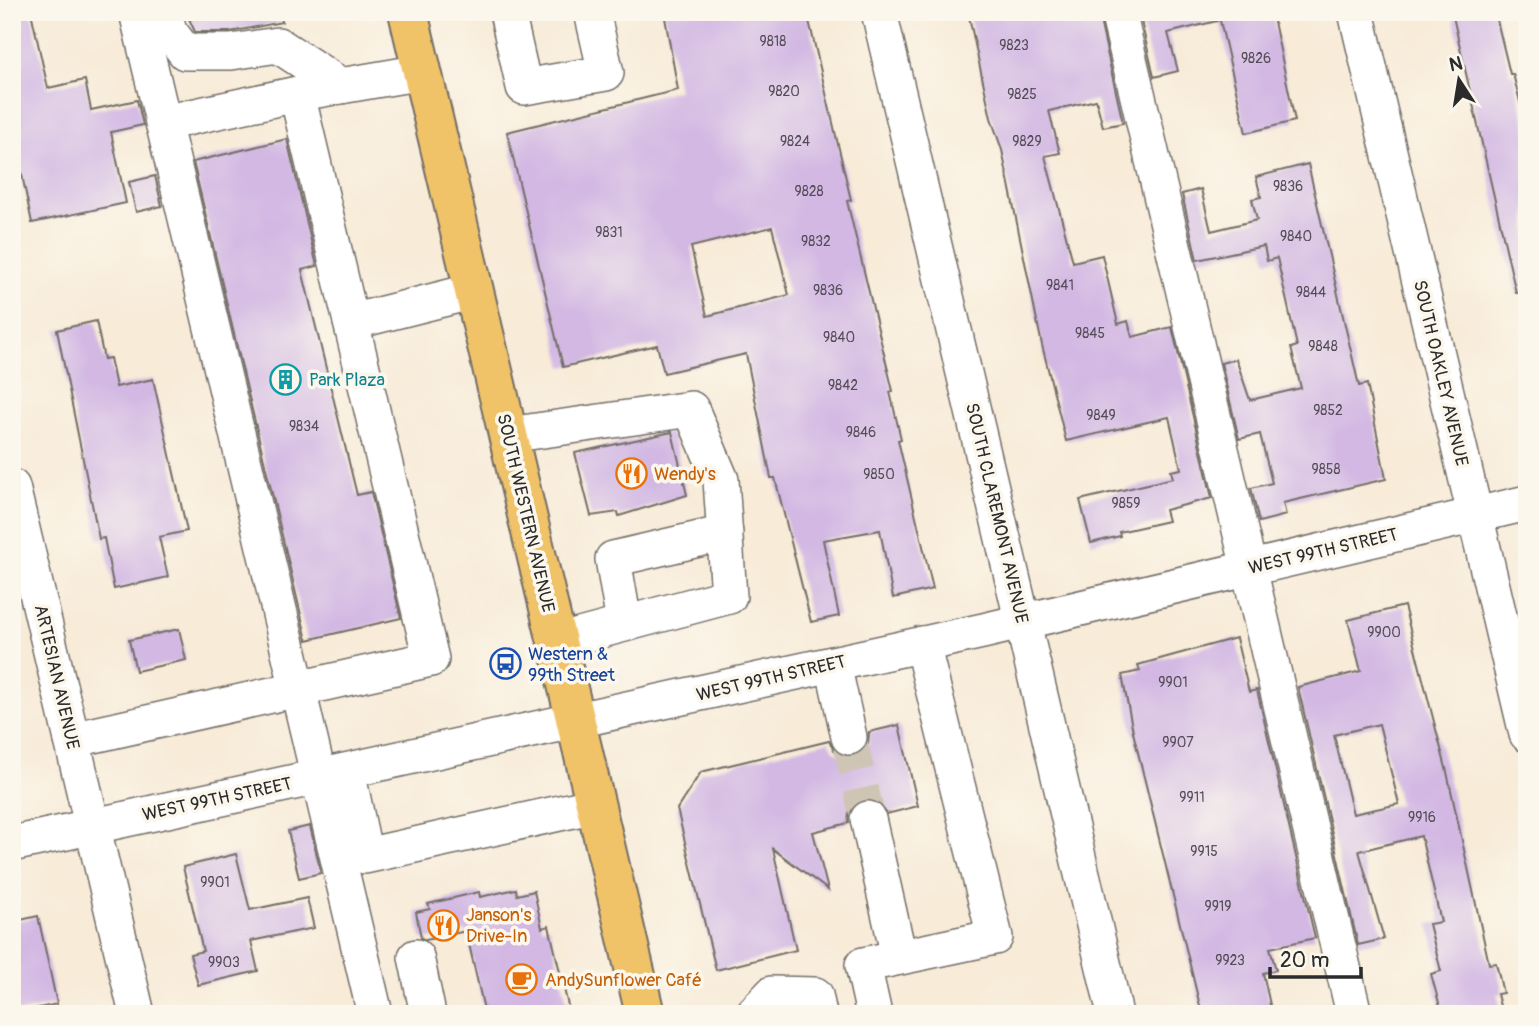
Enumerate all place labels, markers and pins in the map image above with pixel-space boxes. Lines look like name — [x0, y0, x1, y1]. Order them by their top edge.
building icon: Park Plaza — [269, 363, 303, 397]
place label: Park Plaza — [309, 369, 385, 392]
restaurant icon: Wendy's — [614, 457, 648, 491]
place label: Wendy's — [654, 463, 716, 486]
place label: Western & 99th Street — [528, 643, 616, 687]
bus stop icon: Western & 99th Street — [488, 647, 522, 681]
place label: Janson's Drive-In — [466, 904, 532, 948]
restaurant icon: Janson's Drive-In — [426, 908, 460, 942]
cafe icon: AndySunflower Café — [505, 963, 539, 997]
place label: AndySunflower Café — [545, 969, 702, 992]

